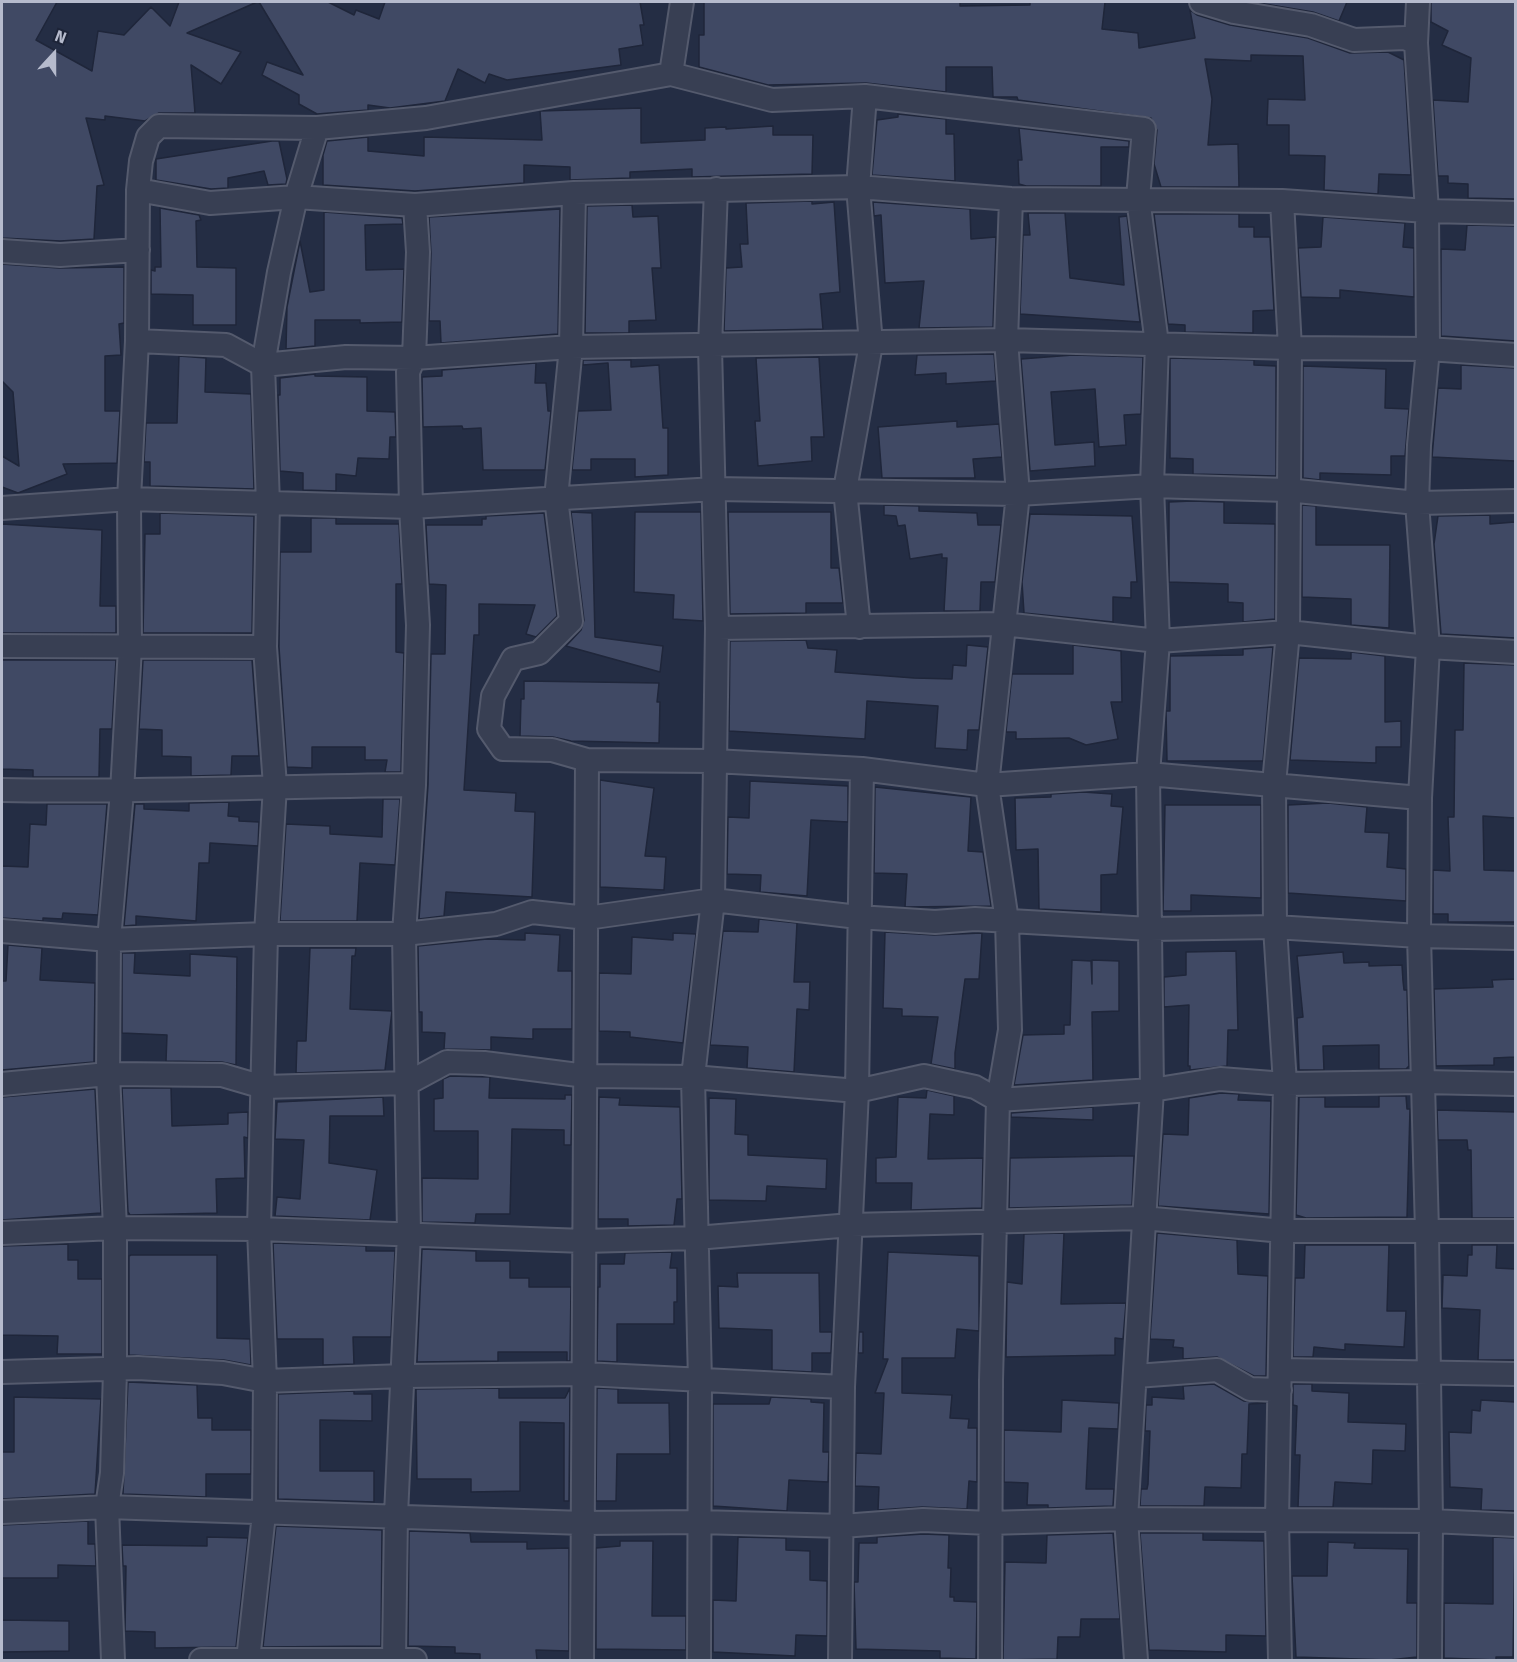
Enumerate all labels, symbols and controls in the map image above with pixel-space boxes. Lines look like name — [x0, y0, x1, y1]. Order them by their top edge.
north arrow — [24, 24, 84, 84]
text: N — [52, 26, 69, 47]

